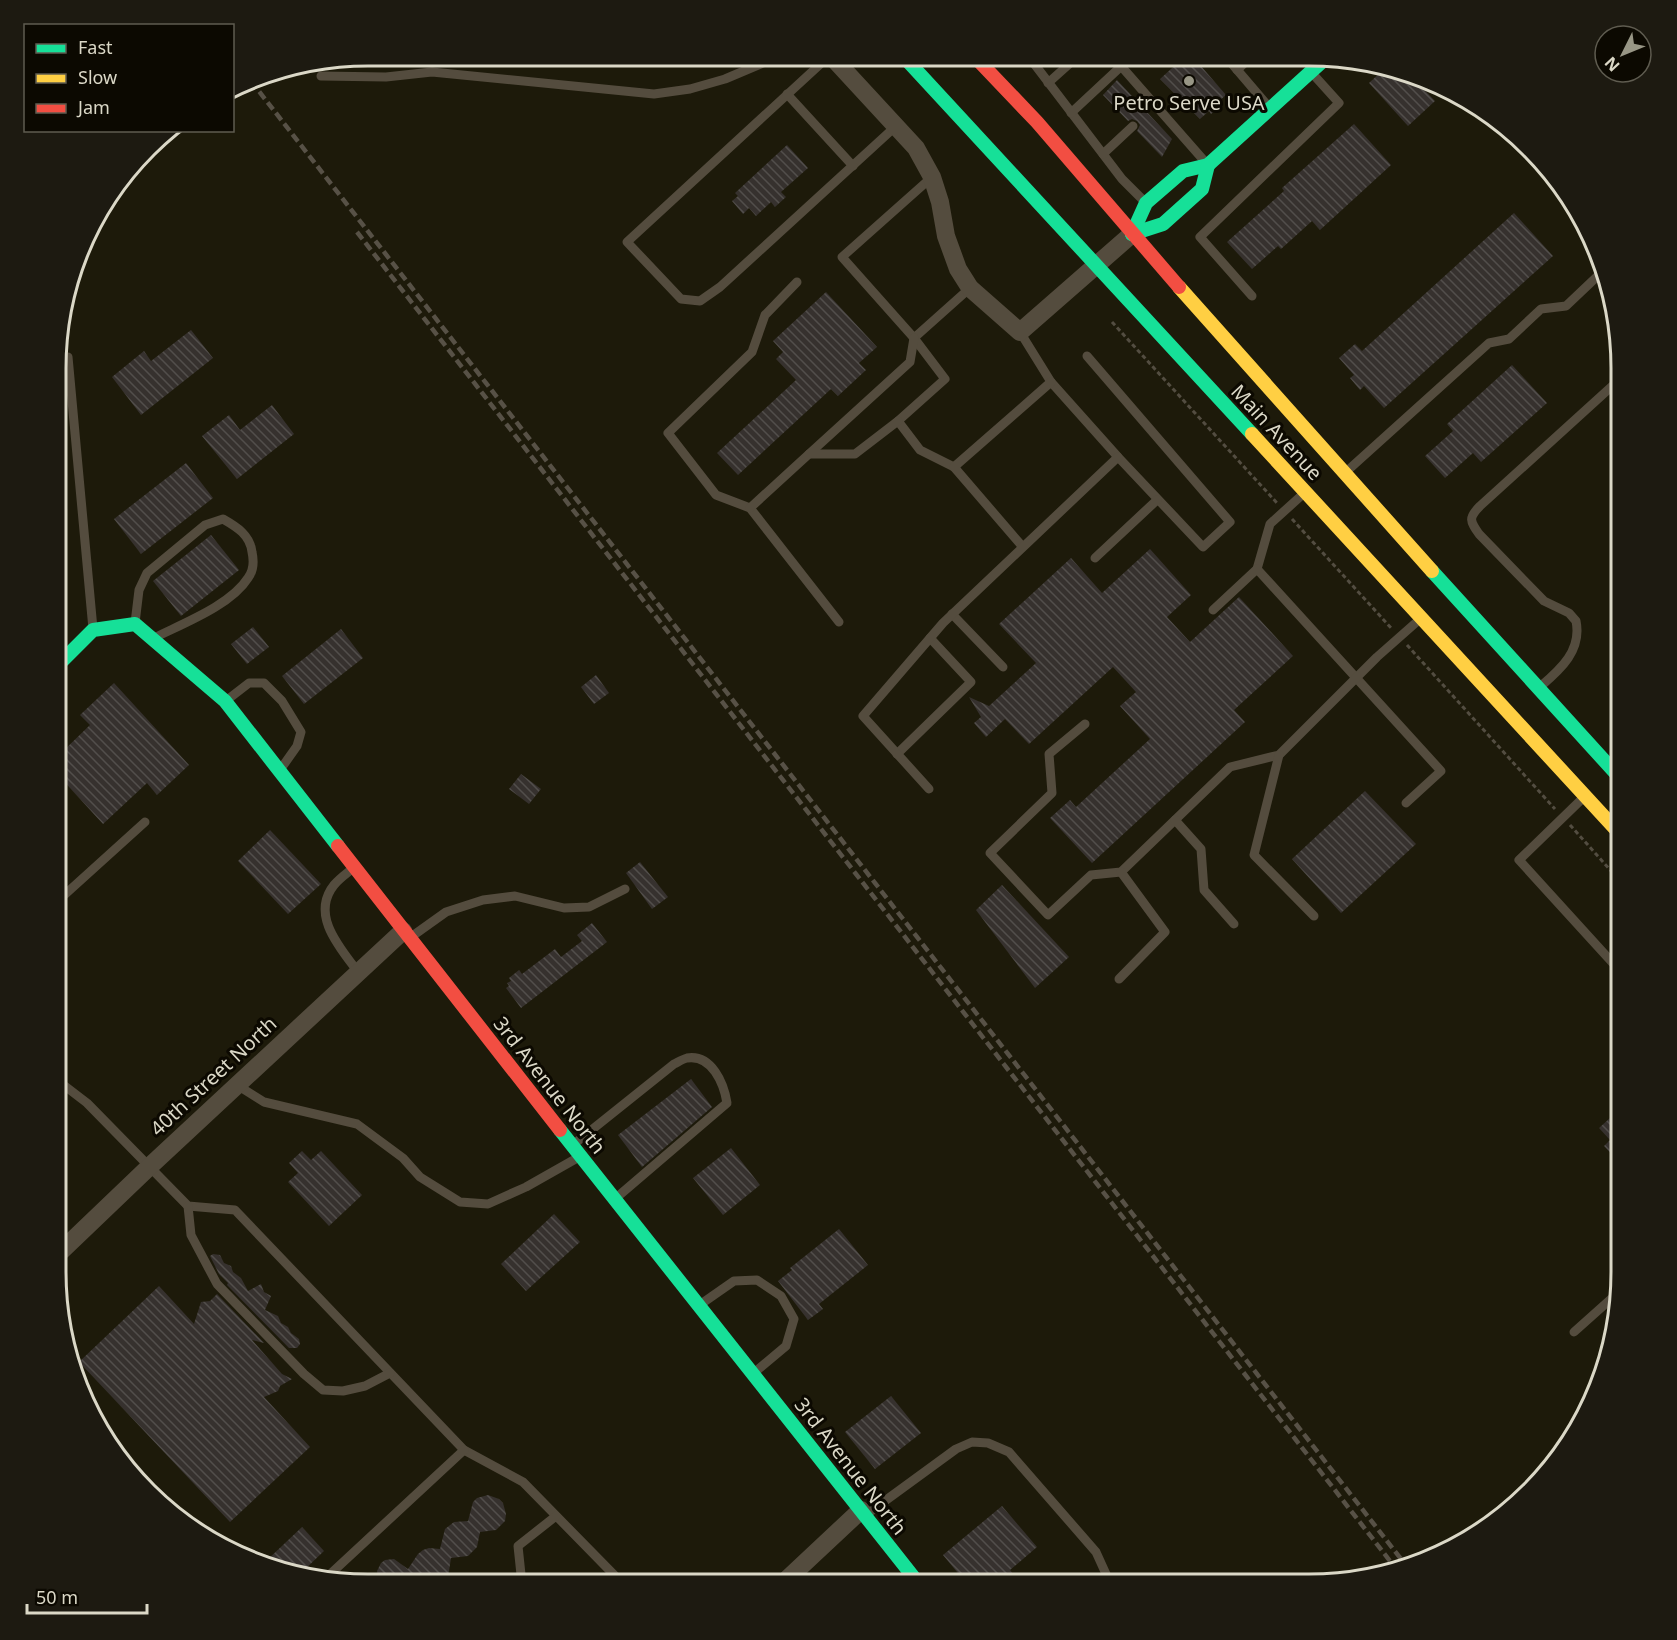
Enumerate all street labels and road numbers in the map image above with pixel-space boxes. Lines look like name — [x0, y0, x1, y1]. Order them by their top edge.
street label: Main Avenue — [1225, 378, 1329, 486]
street label: 40th Street North — [144, 1010, 282, 1142]
street label: 3rd Avenue North — [488, 1011, 612, 1159]
street label: 3rd Avenue North — [789, 1392, 913, 1540]

